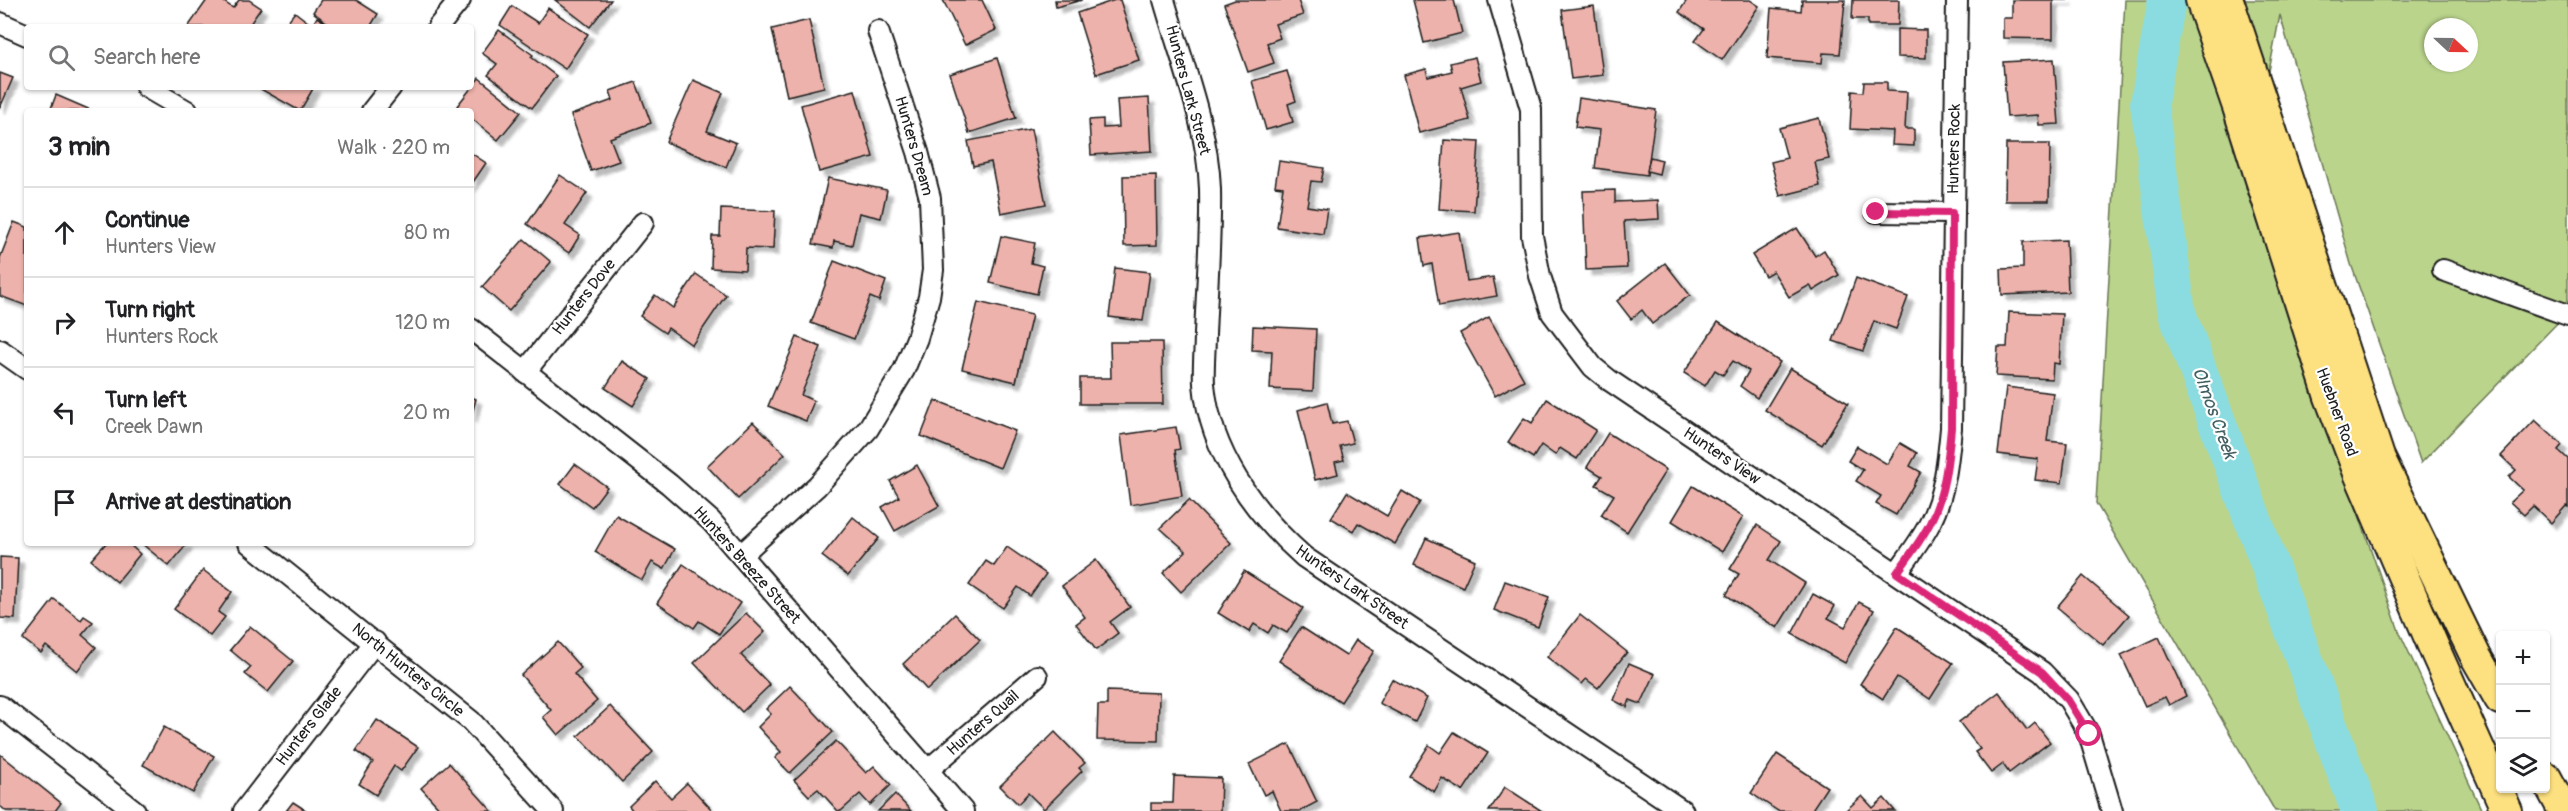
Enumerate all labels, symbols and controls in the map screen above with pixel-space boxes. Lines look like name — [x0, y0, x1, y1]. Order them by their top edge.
north arrow — [2424, 18, 2478, 72]
street label: Hunters Lark Street — [1161, 23, 1215, 158]
search box — [24, 24, 474, 90]
icon: search — [45, 41, 78, 74]
text: Search here — [93, 43, 200, 71]
street label: Hunters Dream — [890, 94, 938, 198]
street label: Hunters Rock — [1943, 103, 1965, 194]
text: 3 min — [48, 131, 110, 163]
text: Walk · 220 m — [337, 135, 450, 160]
route end — [1862, 198, 1888, 224]
text: Continue — [105, 206, 189, 234]
icon: ahead — [48, 216, 81, 249]
text: 80 m — [404, 220, 450, 245]
text: Hunters View — [105, 234, 216, 259]
street label: Hunters Dove — [548, 255, 620, 339]
text: Turn right — [105, 296, 195, 324]
icon: right — [48, 306, 81, 339]
text: 120 m — [395, 310, 450, 335]
text: Hunters Rock — [105, 324, 218, 349]
water label: Olmos Creek — [2187, 364, 2242, 463]
street label: Huebner Road — [2312, 365, 2362, 459]
text: Turn left — [105, 386, 187, 414]
icon: left — [48, 396, 81, 429]
text: 20 m — [403, 400, 450, 425]
text: Creek Dawn — [105, 414, 203, 439]
street label: Hunters View — [1680, 423, 1765, 489]
icon: arrive — [48, 486, 81, 519]
text: Arrive at destination — [105, 488, 291, 516]
street label: Hunters Breeze Street — [689, 502, 805, 628]
street label: Hunters Lark Street — [1292, 541, 1413, 634]
street label: North Hunters Circle — [348, 619, 468, 721]
map controls — [2496, 631, 2550, 793]
button: + — [2496, 631, 2550, 685]
street label: Hunters Glade — [272, 682, 346, 770]
button: − — [2496, 685, 2550, 739]
street label: Hunters Quail — [943, 686, 1023, 760]
route start — [2075, 720, 2101, 746]
button: layers — [2496, 739, 2550, 793]

